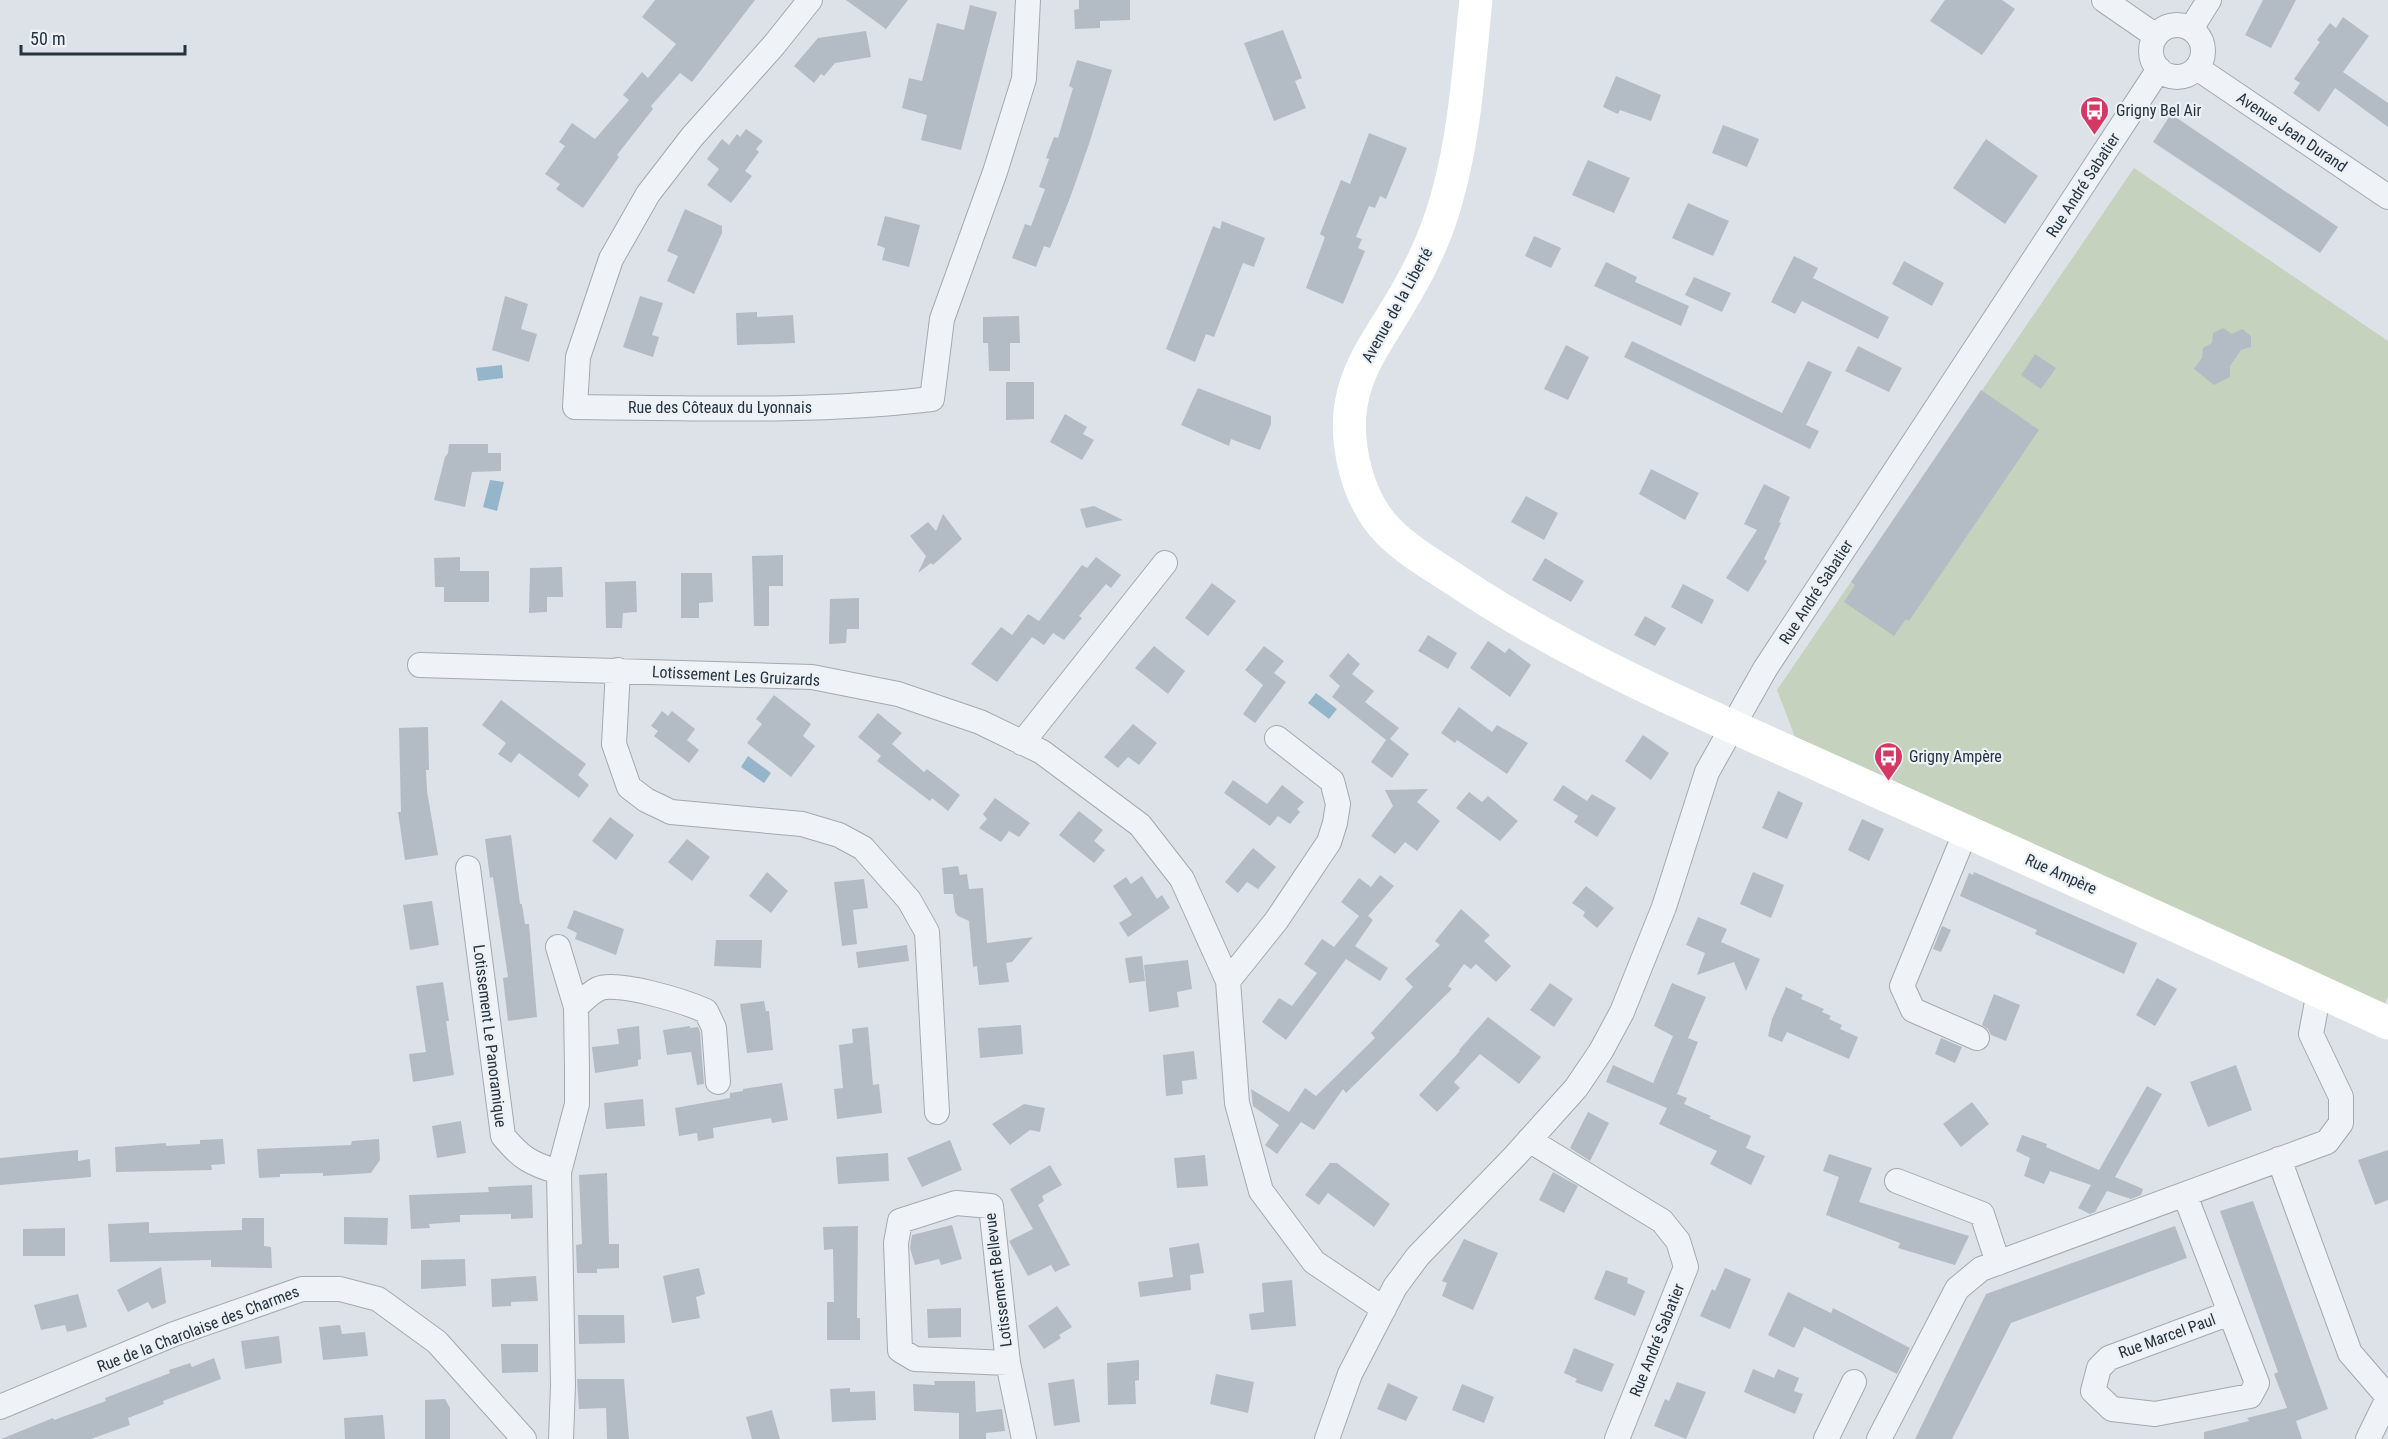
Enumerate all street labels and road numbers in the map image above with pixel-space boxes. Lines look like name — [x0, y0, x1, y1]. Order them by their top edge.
street label: Avenue Jean Durand — [2233, 88, 2351, 176]
street label: Rue André Sabatier — [2042, 129, 2124, 241]
street label: Avenue de la Liberté — [1358, 244, 1436, 366]
street label: Rue des Côteaux du Lyonnais — [628, 398, 812, 417]
street label: Rue André Sabatier — [1775, 536, 1857, 648]
street label: Lotissement Les Gruizards — [651, 662, 821, 690]
street label: Rue Ampère — [2022, 850, 2100, 898]
street label: Lotissement Le Panoramique — [469, 944, 511, 1128]
street label: Lotissement Bellevue — [980, 1212, 1016, 1348]
street label: Rue André Sabatier — [1626, 1280, 1688, 1399]
street label: Rue de la Charolaise des Charmes — [94, 1282, 302, 1376]
street label: Rue Marcel Paul — [2116, 1310, 2218, 1362]

